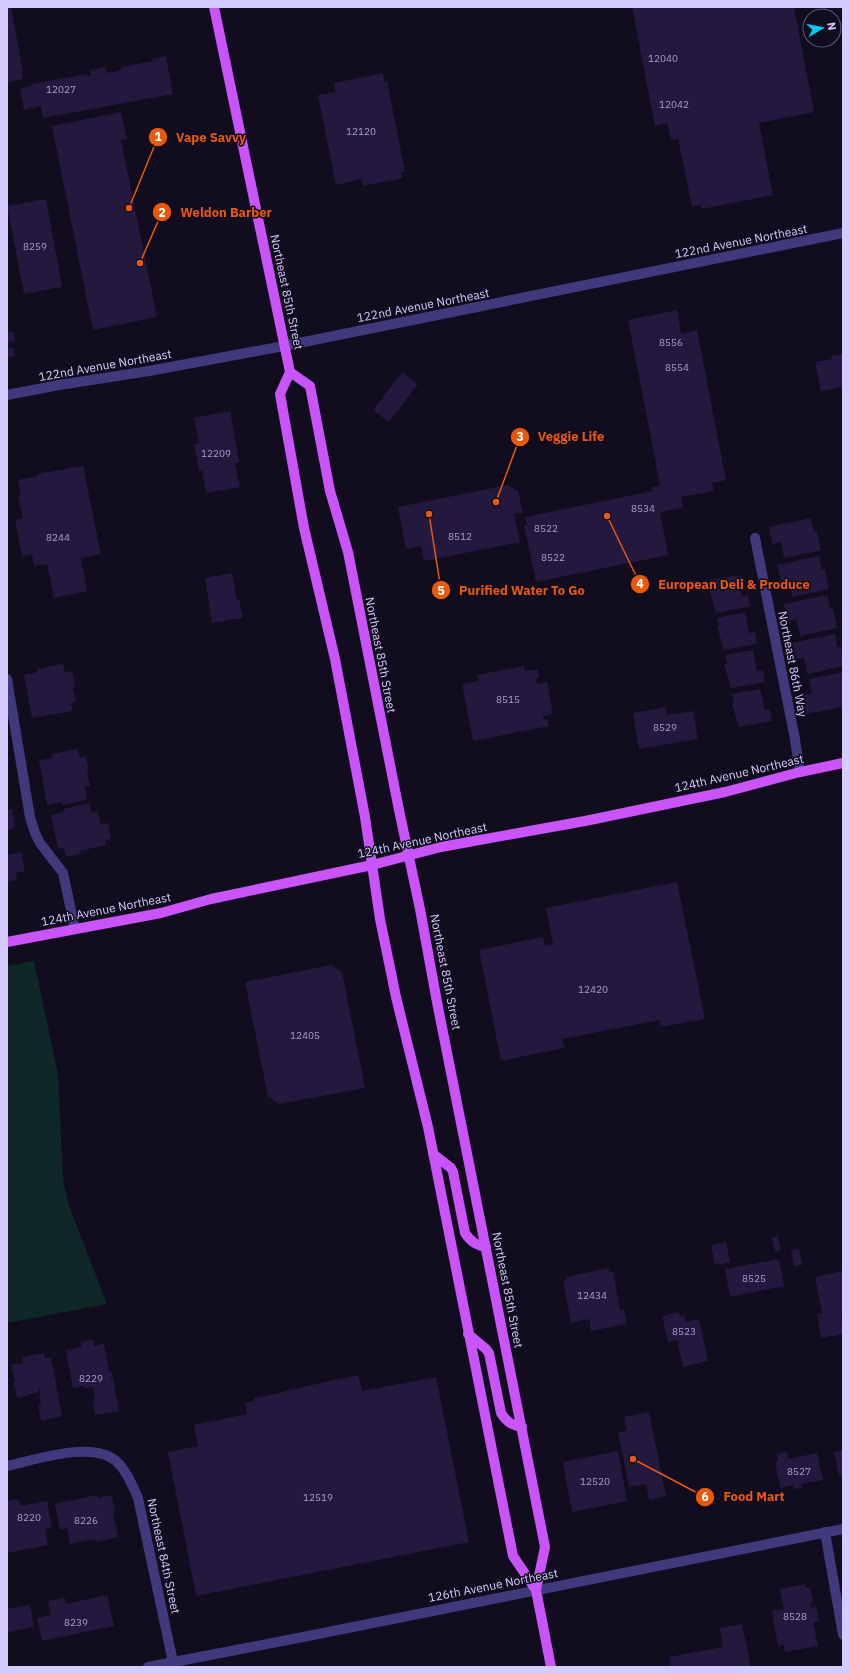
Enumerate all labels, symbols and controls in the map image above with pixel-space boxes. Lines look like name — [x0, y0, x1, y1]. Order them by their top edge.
north arrow — [802, 8, 842, 48]
text: N — [824, 21, 839, 31]
house number: 12040 — [648, 52, 678, 65]
house number: 12027 — [46, 83, 76, 96]
house number: 12042 — [659, 98, 689, 111]
callout: Vape Savvy — [148, 125, 254, 150]
house number: 12120 — [346, 125, 376, 138]
text: 1 — [154, 129, 162, 144]
text: Vape Savvy — [176, 129, 246, 146]
callout: Weldon Barber — [152, 200, 280, 225]
text: Weldon Barber — [180, 204, 272, 221]
text: 2 — [158, 205, 166, 220]
street label: 122nd Avenue Northeast — [673, 221, 809, 261]
street label: Northeast 85th Street — [267, 233, 307, 351]
house number: 8259 — [23, 240, 47, 253]
street label: 122nd Avenue Northeast — [355, 285, 491, 325]
house number: 8556 — [659, 336, 683, 349]
street label: 122nd Avenue Northeast — [37, 346, 173, 384]
house number: 8554 — [665, 361, 689, 374]
callout: Veggie Life — [510, 424, 612, 449]
text: Veggie Life — [538, 428, 604, 445]
text: 3 — [516, 429, 524, 444]
house number: 12209 — [201, 447, 231, 460]
house number: 8534 — [631, 502, 655, 515]
house number: 8522 — [534, 522, 558, 535]
house number: 8512 — [448, 530, 472, 543]
house number: 8244 — [46, 531, 70, 544]
house number: 8522 — [541, 551, 565, 564]
callout: European Deli & Produce — [630, 572, 818, 597]
text: 4 — [636, 576, 644, 591]
text: European Deli & Produce — [658, 576, 810, 593]
callout: Purified Water To Go — [431, 578, 593, 603]
text: Purified Water To Go — [459, 582, 585, 599]
text: 5 — [437, 583, 445, 598]
street label: Northeast 85th Street — [362, 596, 400, 714]
street label: Northeast 86th Way — [775, 610, 811, 718]
house number: 8515 — [496, 693, 520, 706]
house number: 8529 — [653, 721, 677, 734]
street label: 124th Avenue Northeast — [673, 751, 805, 795]
street label: 124th Avenue Northeast — [356, 819, 488, 861]
street label: 124th Avenue Northeast — [40, 889, 172, 929]
street label: Northeast 85th Street — [427, 913, 465, 1031]
house number: 12420 — [578, 983, 608, 996]
house number: 12405 — [290, 1029, 320, 1042]
street label: Northeast 85th Street — [489, 1231, 527, 1349]
house number: 8525 — [742, 1272, 766, 1285]
house number: 12434 — [577, 1289, 607, 1302]
house number: 8523 — [672, 1325, 696, 1338]
house number: 8229 — [79, 1372, 103, 1385]
house number: 8527 — [787, 1465, 811, 1478]
house number: 12520 — [580, 1475, 610, 1488]
callout: Food Mart — [695, 1484, 792, 1509]
text: Food Mart — [723, 1488, 785, 1505]
text: 6 — [701, 1489, 709, 1504]
house number: 12519 — [303, 1491, 333, 1504]
street label: Northeast 84th Street — [144, 1497, 184, 1615]
house number: 8220 — [17, 1511, 41, 1524]
house number: 8226 — [74, 1514, 98, 1527]
street label: 126th Avenue Northeast — [427, 1565, 559, 1605]
house number: 8528 — [783, 1610, 807, 1623]
house number: 8239 — [64, 1616, 88, 1629]

